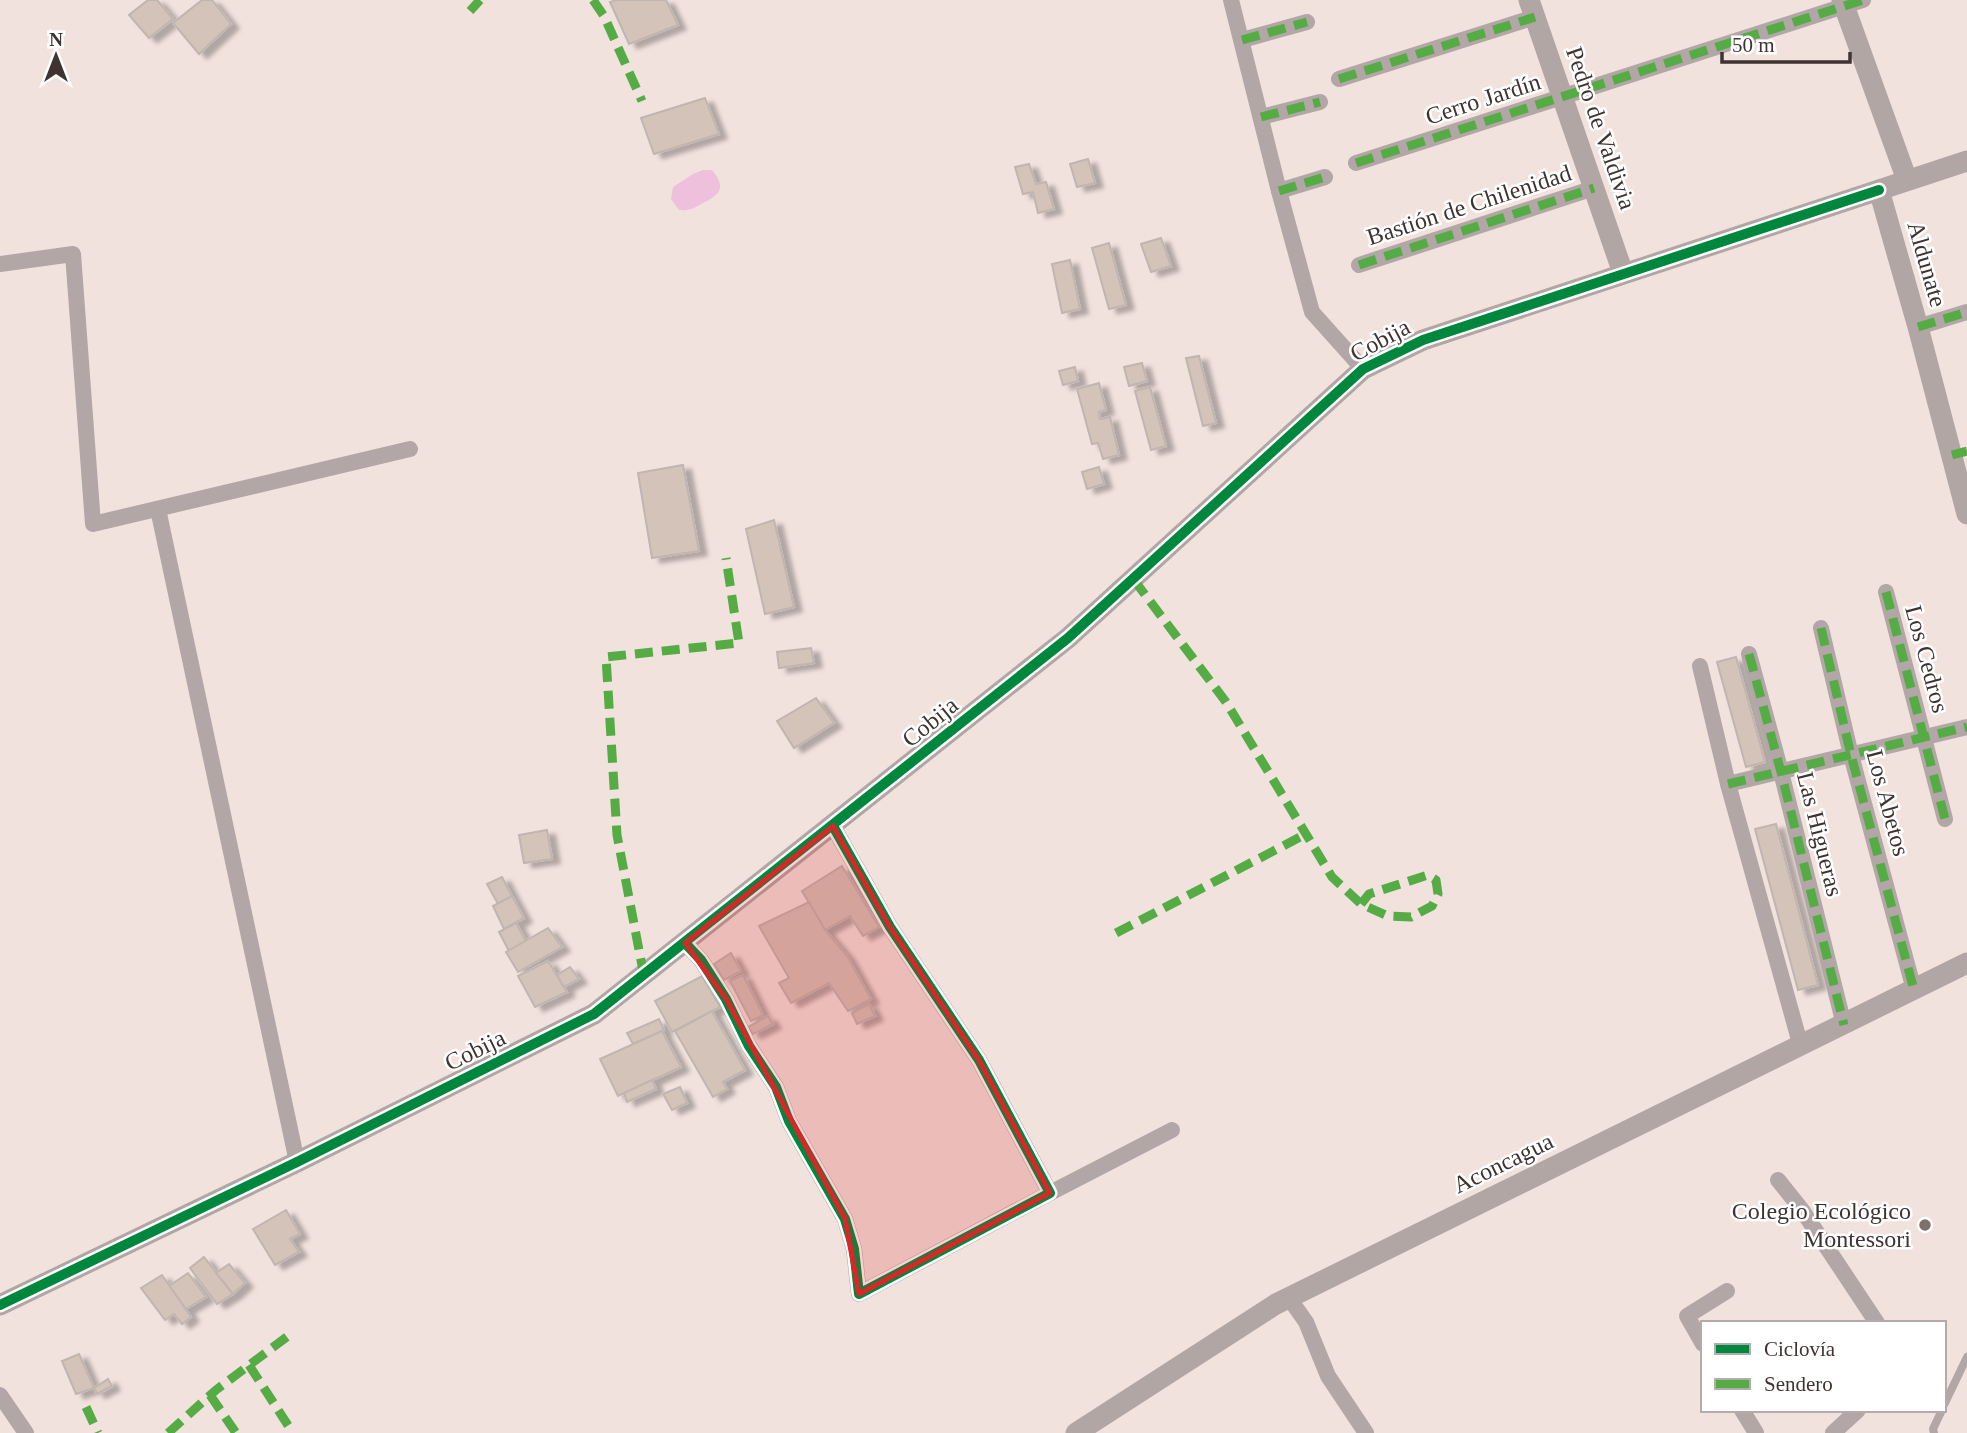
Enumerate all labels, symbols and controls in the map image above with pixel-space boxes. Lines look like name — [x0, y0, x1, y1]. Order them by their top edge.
north arrow — [21, 21, 91, 91]
scale bar — [1722, 21, 1850, 65]
text: N — [49, 29, 63, 50]
text: 50 m — [1732, 33, 1775, 57]
street label: Pedro de Valdivia — [1561, 43, 1641, 213]
street label: Cerro Jardín — [1422, 68, 1544, 130]
street label: Bastión de Chilenidad — [1364, 160, 1574, 250]
street label: Aldunate — [1902, 218, 1952, 310]
street label: Cobija — [1346, 313, 1415, 367]
street label: Los Cedros — [1900, 603, 1954, 715]
street label: Cobija — [897, 692, 963, 752]
street label: Los Abetos — [1861, 747, 1915, 859]
street label: Las Higueras — [1792, 769, 1848, 899]
street label: Cobija — [441, 1024, 510, 1076]
street label: Aconcagua — [1449, 1128, 1558, 1198]
place label: Colegio Ecológico Montessori — [1732, 1198, 1911, 1252]
marker: Colegio Ecológico Montessori — [1917, 1217, 1933, 1233]
legend — [1701, 1321, 1946, 1412]
text: Ciclovía — [1764, 1337, 1836, 1361]
text: Sendero — [1764, 1372, 1833, 1396]

